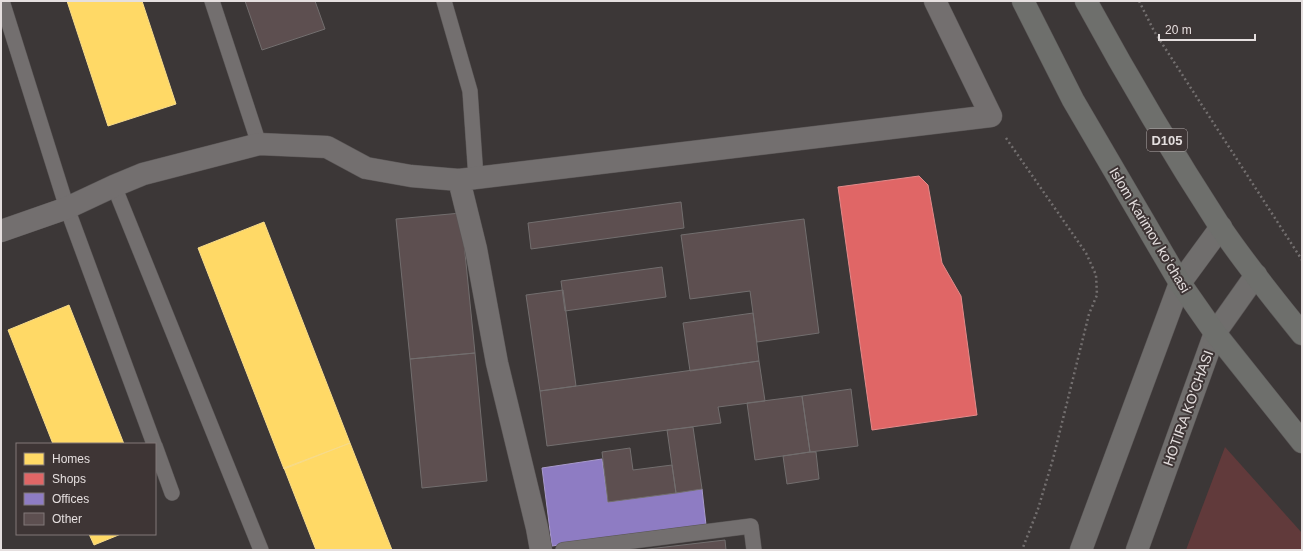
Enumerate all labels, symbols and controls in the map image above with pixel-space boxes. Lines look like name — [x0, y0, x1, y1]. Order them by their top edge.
scale bar — [1159, 16, 1255, 42]
text: 20 m — [1165, 23, 1192, 37]
road number: D105 — [1147, 129, 1187, 151]
street label: Islom Karimov koʻchasi — [1106, 165, 1194, 295]
street label: HOTIRA KO'CHASI — [1160, 348, 1216, 468]
legend — [16, 443, 156, 535]
text: Homes — [52, 452, 90, 466]
text: Shops — [52, 472, 86, 486]
text: Offices — [52, 492, 89, 506]
text: Other — [52, 512, 82, 526]

